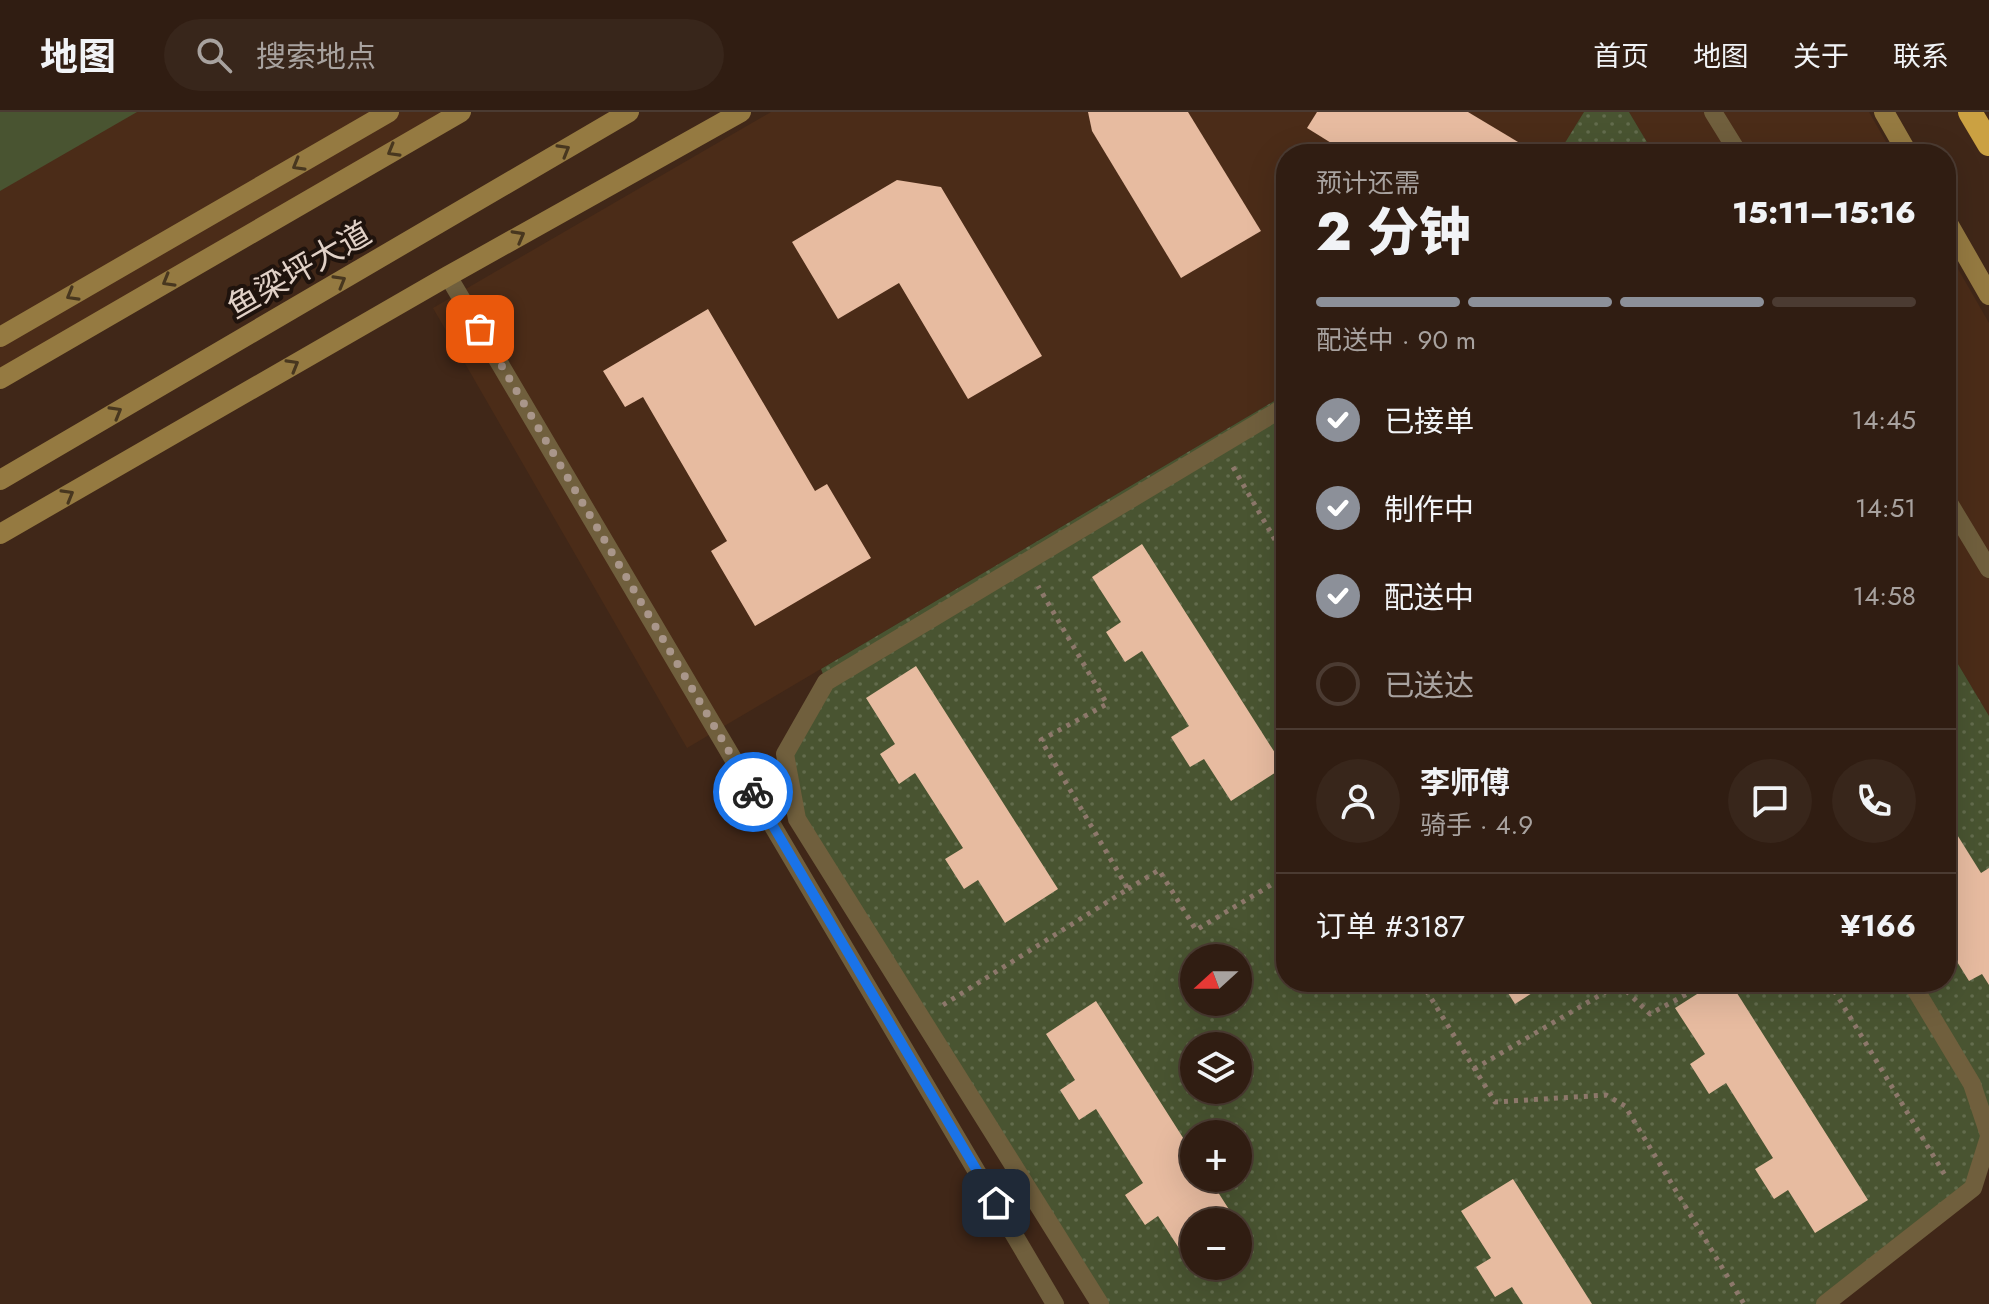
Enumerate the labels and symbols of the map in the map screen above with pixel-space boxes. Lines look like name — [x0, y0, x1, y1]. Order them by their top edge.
one-way arrow — [387, 141, 402, 157]
one-way arrow — [556, 144, 570, 160]
one-way arrow — [292, 155, 306, 171]
street label: 鱼梁坪大道 — [218, 210, 380, 330]
one-way arrow — [510, 231, 525, 246]
one-way arrow — [162, 272, 177, 287]
one-way arrow — [331, 275, 346, 291]
one-way arrow — [66, 285, 81, 301]
pin — [446, 295, 514, 363]
one-way arrow — [284, 359, 299, 375]
one-way arrow — [107, 406, 122, 422]
one-way arrow — [59, 489, 73, 505]
courier — [713, 752, 793, 832]
north arrow — [1180, 944, 1252, 1016]
pin — [962, 1169, 1030, 1237]

